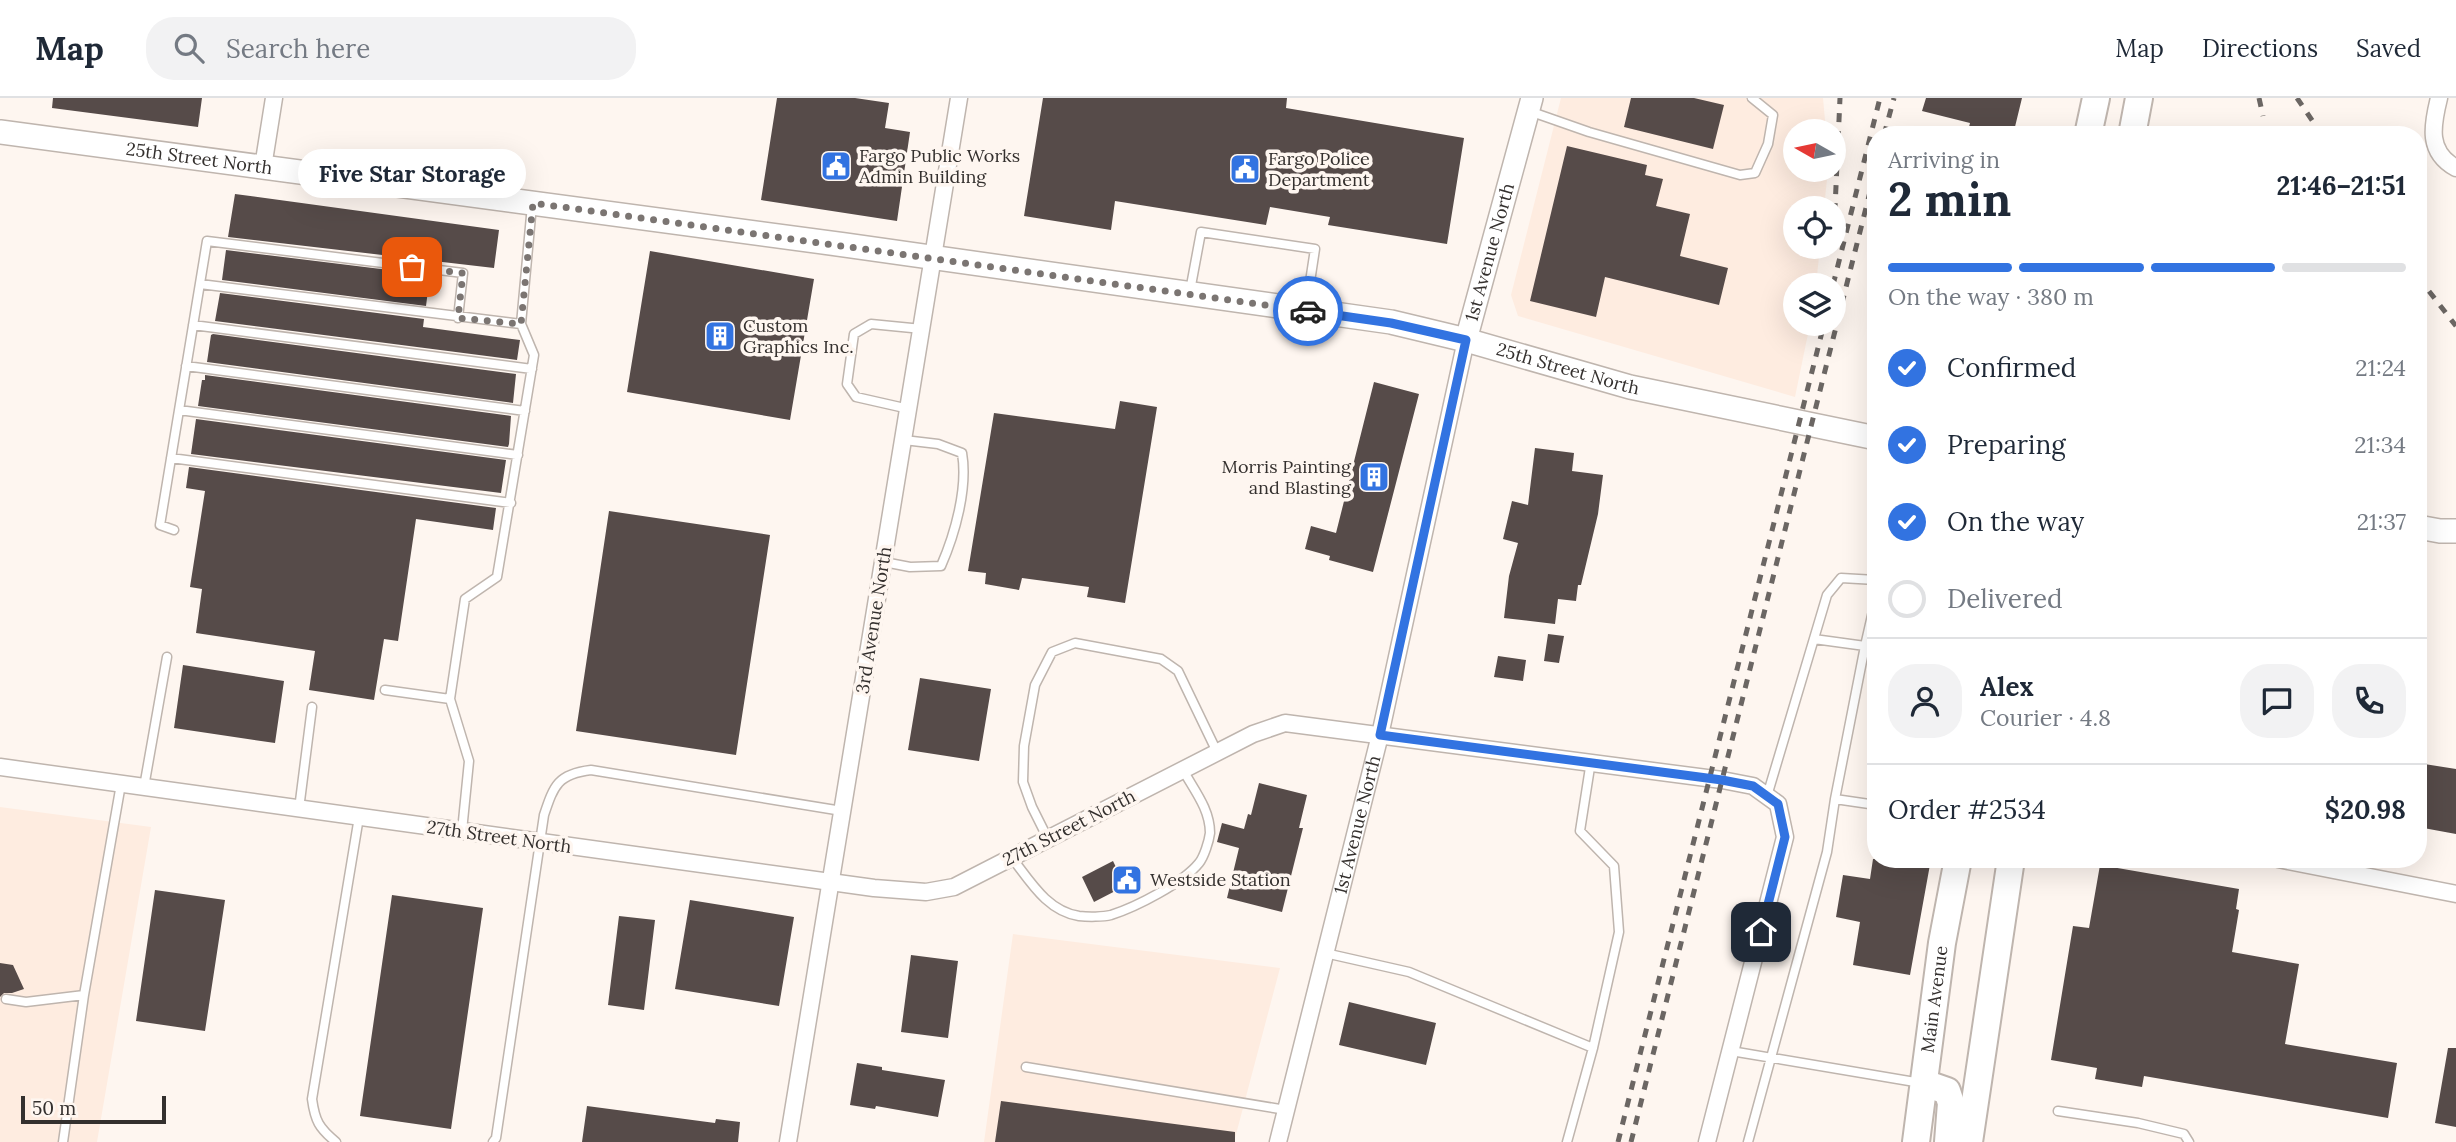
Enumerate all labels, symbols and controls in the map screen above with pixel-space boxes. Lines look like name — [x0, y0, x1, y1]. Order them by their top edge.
search box — [146, 17, 636, 80]
text: Map — [35, 27, 104, 69]
icon: search — [170, 29, 208, 67]
text: Search here — [226, 32, 370, 65]
text: Map — [2115, 33, 2164, 64]
text: Directions — [2202, 33, 2318, 64]
text: Saved — [2356, 33, 2421, 64]
north arrow — [1783, 119, 1846, 182]
map controls — [1783, 119, 1846, 336]
street label: 25th Street North — [125, 137, 274, 179]
place label: Fargo Public Works Admin Building — [858, 144, 1020, 188]
text: Arriving in — [1888, 145, 2000, 174]
place label: Fargo Police Department — [1268, 147, 1370, 191]
callout: Five Star Storage — [298, 148, 526, 197]
public building icon: Fargo Public Works Admin Building — [819, 149, 853, 183]
public building icon: Fargo Police Department — [1228, 152, 1262, 186]
text: Five Star Storage — [318, 159, 506, 188]
text: 21:46–21:51 — [2277, 169, 2406, 202]
text: 2 min — [1888, 170, 2011, 229]
street label: 1st Avenue North — [1460, 180, 1519, 324]
button: locate — [1783, 196, 1846, 259]
pin — [382, 237, 442, 297]
icon: bag — [393, 248, 431, 286]
button: layers — [1783, 273, 1846, 336]
courier — [1273, 276, 1343, 346]
text: On the way · 380 m — [1888, 282, 2094, 311]
icon: car — [1289, 292, 1327, 330]
place label: Custom Graphics Inc. — [743, 314, 854, 358]
building icon: Custom Graphics Inc. — [703, 319, 737, 353]
street label: 25th Street North — [1494, 337, 1642, 400]
icon: check — [1888, 349, 1926, 387]
text: Confirmed — [1947, 351, 2076, 384]
text: 21:24 — [2355, 353, 2406, 382]
icon: check — [1888, 426, 1926, 464]
text: Preparing — [1947, 428, 2066, 461]
text: 21:34 — [2354, 430, 2406, 459]
place label: Morris Painting and Blasting — [1222, 455, 1352, 499]
building icon: Morris Painting and Blasting — [1357, 460, 1391, 494]
icon: check — [1888, 503, 1926, 541]
text: On the way — [1947, 505, 2084, 538]
text: 21:37 — [2357, 507, 2406, 536]
street label: 3rd Avenue North — [851, 544, 897, 695]
text: Delivered — [1947, 582, 2063, 615]
button: person — [1888, 664, 1962, 738]
button: chat — [2240, 664, 2314, 738]
button: phone — [2332, 664, 2406, 738]
text: Alex — [1980, 670, 2034, 703]
text: Courier · 4.8 — [1980, 703, 2111, 732]
street label: 1st Avenue North — [1329, 753, 1386, 896]
street label: 27th Street North — [999, 784, 1139, 871]
text: Order #2534 — [1888, 793, 2046, 826]
text: $20.98 — [2325, 793, 2406, 826]
street label: 27th Street North — [425, 815, 573, 858]
public building icon: Westside Station — [1110, 863, 1144, 897]
place label: Westside Station — [1150, 868, 1291, 891]
pin — [1731, 902, 1791, 962]
icon: home — [1742, 913, 1780, 951]
street label: Main Avenue — [1916, 944, 1953, 1054]
scale bar — [21, 1093, 166, 1125]
text: 50 m — [32, 1096, 76, 1120]

